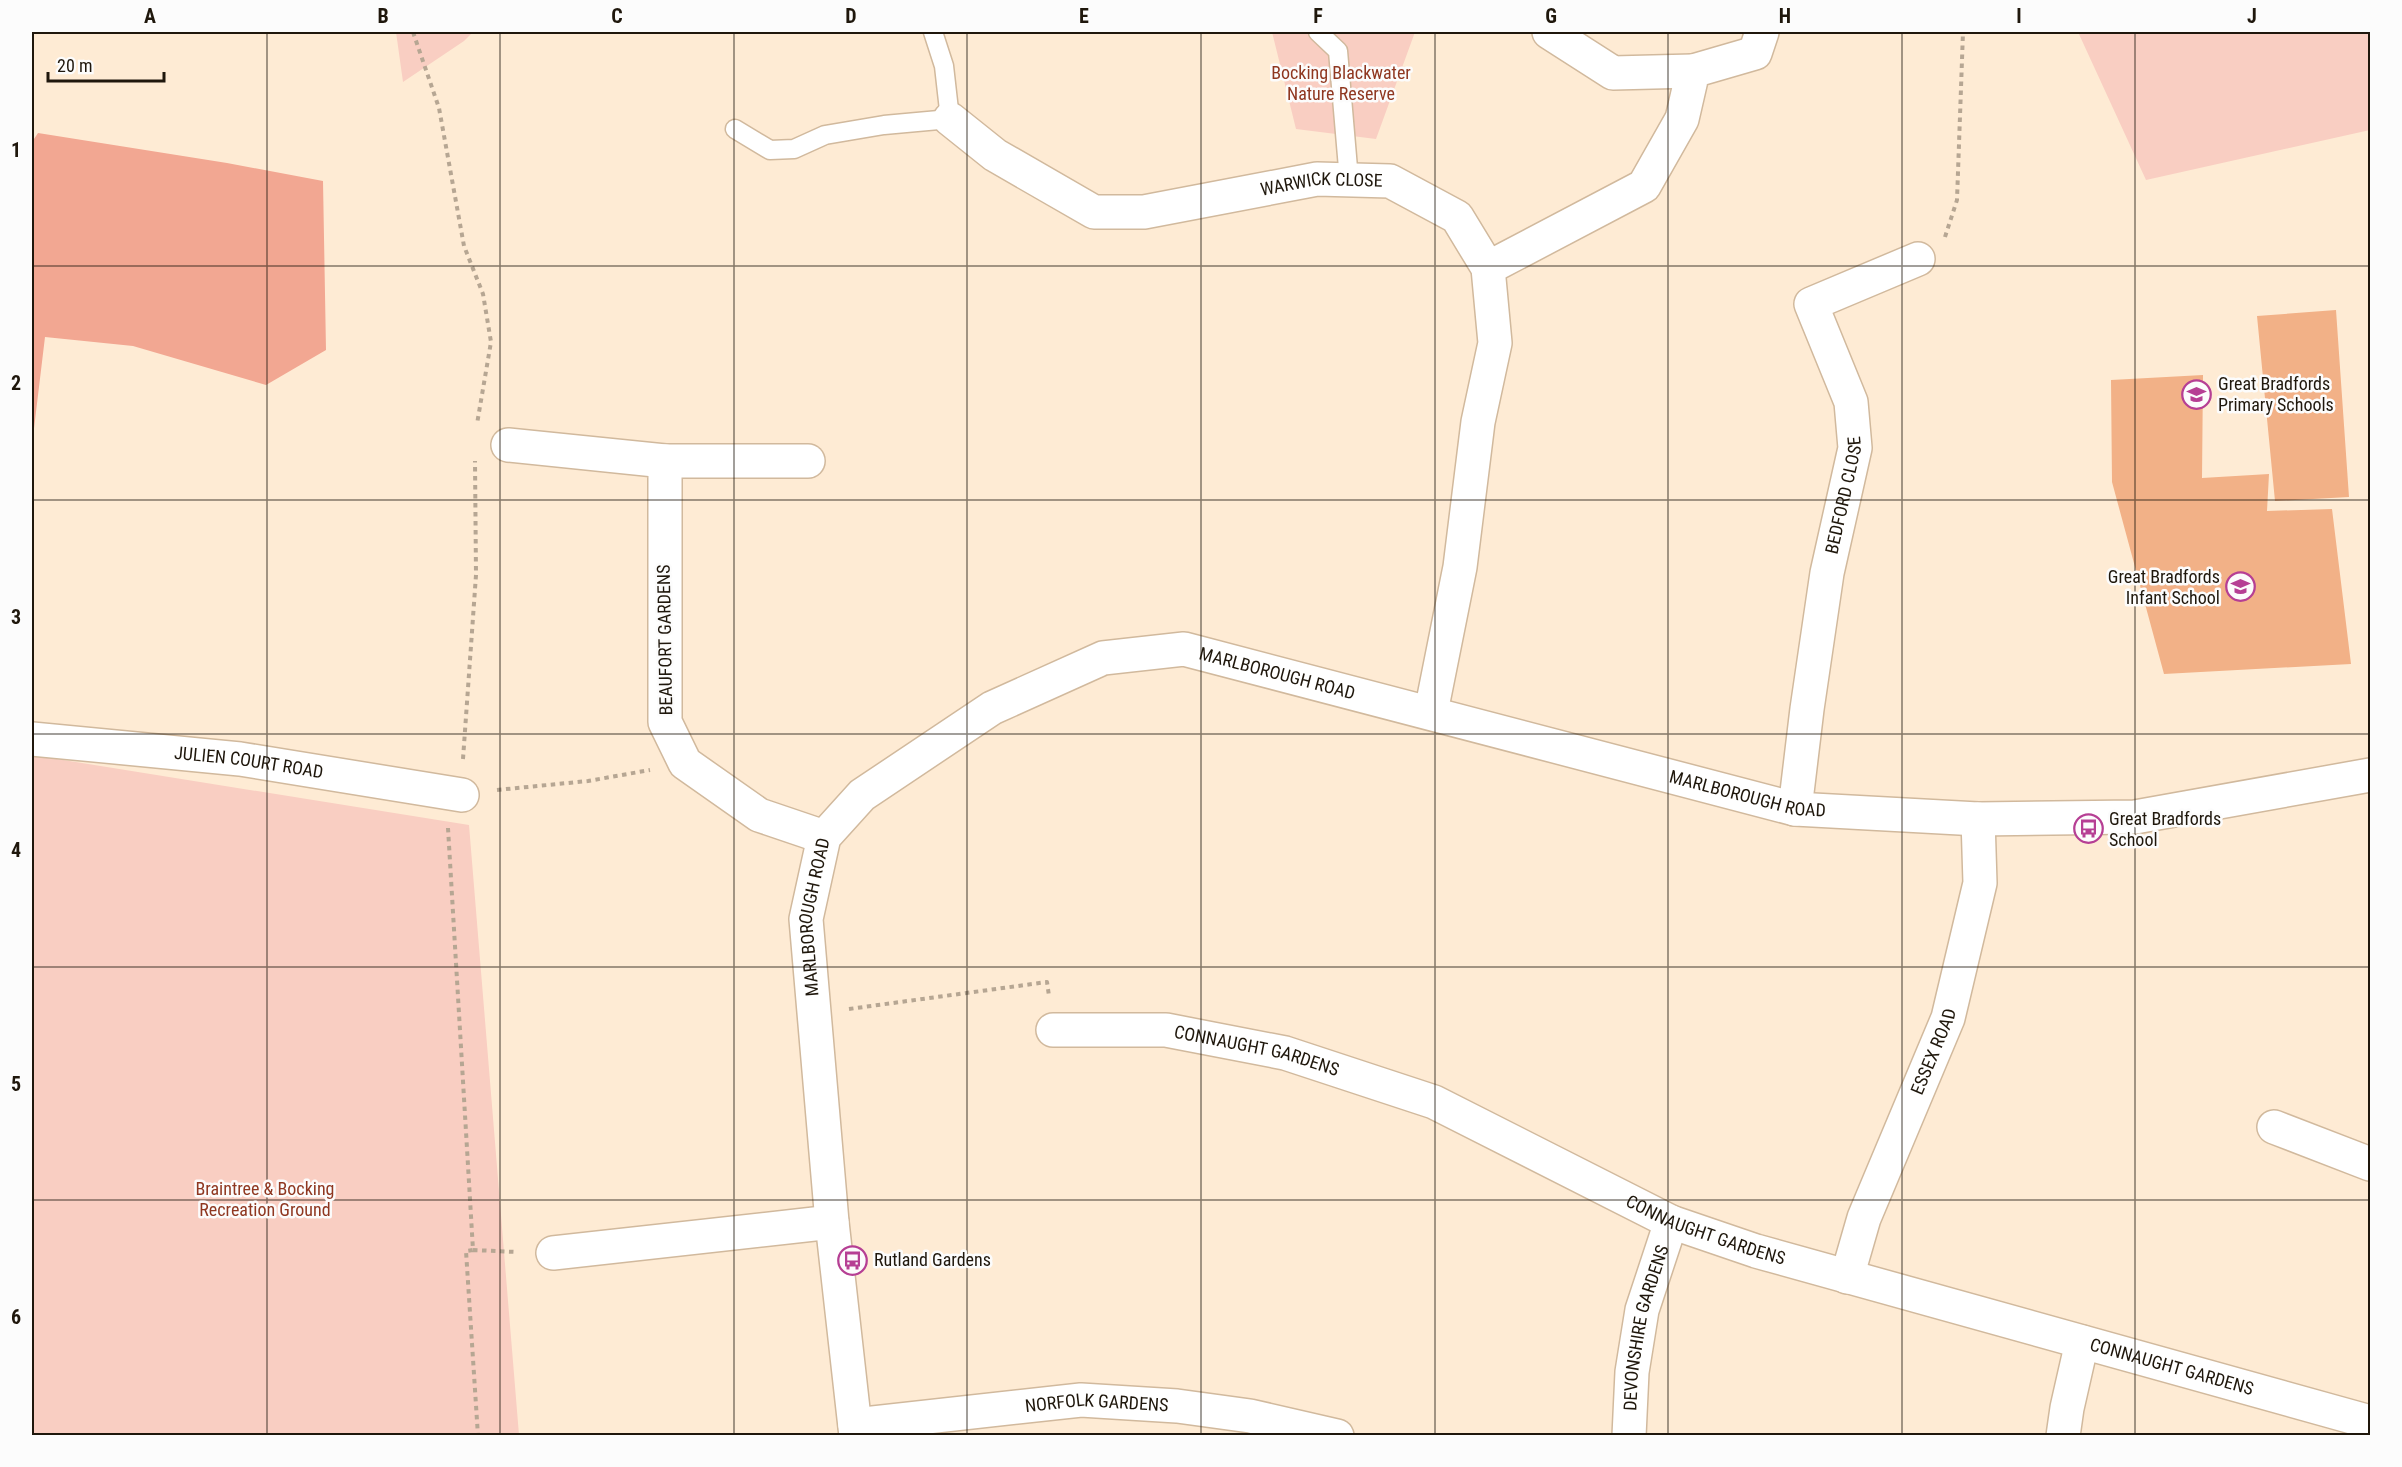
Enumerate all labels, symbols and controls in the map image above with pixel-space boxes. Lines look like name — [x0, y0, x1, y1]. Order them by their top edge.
text: A — [144, 4, 156, 28]
text: B — [377, 4, 389, 28]
text: C — [611, 4, 623, 28]
text: D — [845, 4, 857, 28]
text: E — [1079, 4, 1089, 28]
text: F — [1313, 4, 1323, 28]
text: G — [1545, 4, 1557, 28]
text: H — [1779, 4, 1791, 28]
text: I — [2016, 4, 2022, 28]
text: J — [2247, 4, 2257, 28]
scale bar — [48, 45, 164, 83]
text: 20 m — [57, 55, 92, 76]
park label: Bocking Blackwater Nature Reserve — [1271, 62, 1411, 104]
text: 1 — [11, 138, 21, 162]
street label: WARWICK CLOSE — [1258, 167, 1383, 200]
text: 2 — [11, 371, 21, 395]
place label: Great Bradfords Primary Schools — [2218, 373, 2334, 415]
school or university icon: Great Bradfords Primary Schools — [2181, 378, 2213, 410]
street label: BEDFORD CLOSE — [1821, 435, 1865, 556]
street label: BEAUFORT GARDENS — [653, 564, 676, 716]
place label: Great Bradfords Infant School — [2108, 566, 2220, 608]
school or university icon: Great Bradfords Infant School — [2225, 571, 2257, 603]
text: 3 — [11, 605, 21, 629]
street label: MARLBOROUGH ROAD — [1197, 642, 1357, 703]
street label: JULIEN COURT ROAD — [173, 742, 325, 782]
street label: MARLBOROUGH ROAD — [1667, 766, 1826, 821]
place label: Great Bradfords School — [2109, 808, 2221, 850]
bus stop icon: Great Bradfords School — [2072, 813, 2104, 845]
street label: MARLBOROUGH ROAD — [794, 836, 833, 997]
text: 4 — [11, 838, 21, 862]
street label: ESSEX ROAD — [1906, 1006, 1960, 1098]
street label: CONNAUGHT GARDENS — [1172, 1021, 1342, 1080]
text: 5 — [11, 1072, 21, 1096]
park label: Braintree & Bocking Recreation Ground — [195, 1178, 335, 1220]
street label: CONNAUGHT GARDENS — [1623, 1190, 1788, 1269]
street label: DEVONSHIRE GARDENS — [1619, 1242, 1673, 1411]
bus stop icon: Rutland Gardens — [837, 1244, 869, 1276]
place label: Rutland Gardens — [874, 1249, 991, 1270]
text: 6 — [11, 1305, 21, 1329]
street label: CONNAUGHT GARDENS — [2088, 1334, 2256, 1399]
street label: NORFOLK GARDENS — [1024, 1389, 1169, 1416]

